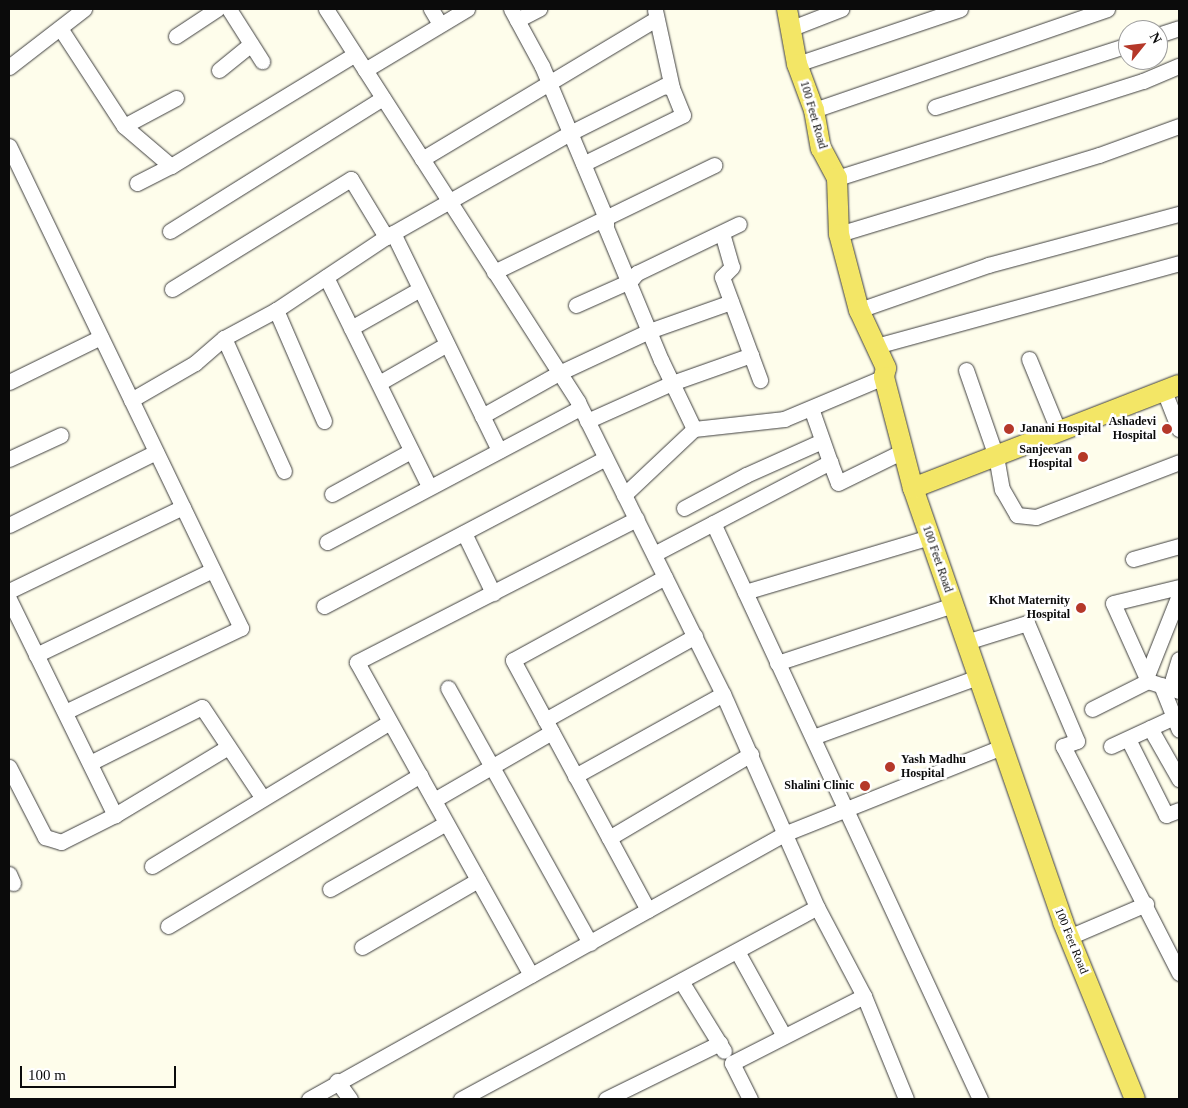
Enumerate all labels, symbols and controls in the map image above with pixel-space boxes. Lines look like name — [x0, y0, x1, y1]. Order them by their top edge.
north arrow — [1118, 20, 1168, 70]
text: N — [1147, 30, 1165, 46]
street label: 100 Feet Road — [796, 79, 830, 151]
place label: Ashadevi Hospital — [1109, 415, 1156, 443]
marker: Janani Hospital — [1002, 422, 1016, 436]
place label: Janani Hospital — [1020, 422, 1101, 436]
marker: Ashadevi Hospital — [1160, 422, 1174, 436]
place label: Sanjeevan Hospital — [1019, 443, 1072, 471]
marker: Sanjeevan Hospital — [1076, 450, 1090, 464]
street label: 100 Feet Road — [919, 524, 955, 594]
place label: Khot Maternity Hospital — [989, 594, 1070, 622]
marker: Khot Maternity Hospital — [1074, 601, 1088, 615]
place label: Yash Madhu Hospital — [901, 753, 966, 781]
marker: Yash Madhu Hospital — [883, 760, 897, 774]
place label: Shalini Clinic — [784, 779, 854, 793]
marker: Shalini Clinic — [858, 779, 872, 793]
street label: 100 Feet Road — [1051, 906, 1091, 976]
scale bar — [22, 1056, 179, 1088]
text: 100 m — [28, 1067, 66, 1083]

